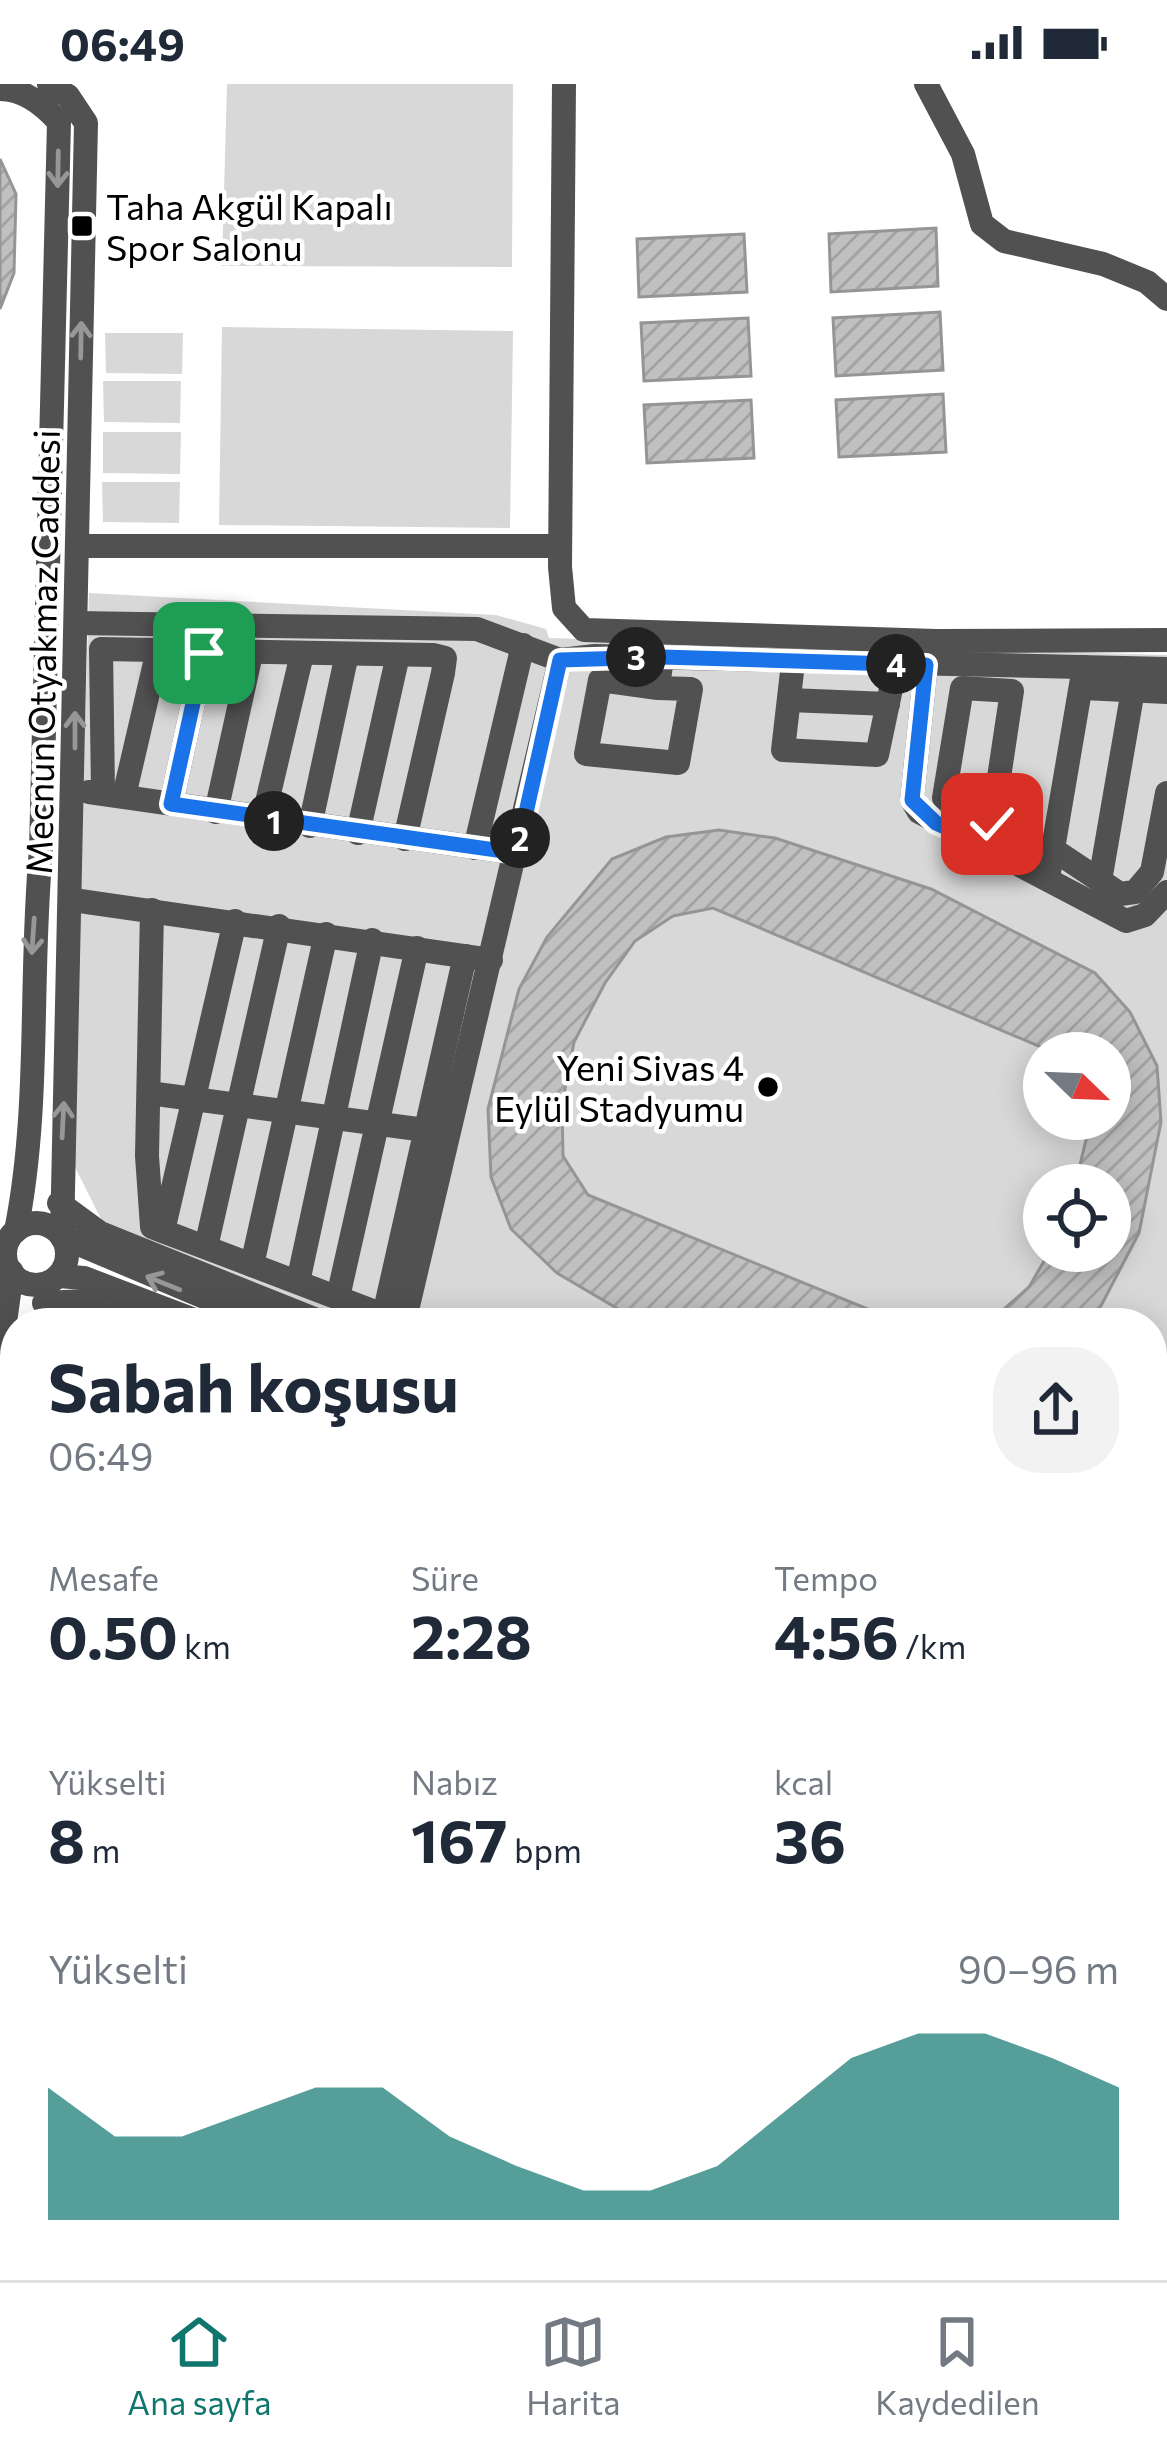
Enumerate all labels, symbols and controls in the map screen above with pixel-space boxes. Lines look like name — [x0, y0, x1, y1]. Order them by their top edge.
text: 06:49 — [60, 15, 185, 70]
one-way arrow — [46, 149, 69, 188]
place label: Taha Akgül Kapalı Spor Salonu — [106, 183, 393, 268]
marker: Taha Akgül Kapalı Spor Salonu — [69, 213, 95, 239]
one-way arrow — [70, 321, 93, 360]
street label: Mecnun Otyakmaz Caddesi — [15, 429, 67, 875]
pin — [153, 602, 255, 704]
icon: arrive — [171, 620, 237, 686]
pin: 3 — [606, 627, 666, 687]
pin: 4 — [866, 634, 926, 694]
text: 3 — [626, 636, 646, 677]
text: 4 — [886, 643, 906, 684]
one-way arrow — [64, 711, 86, 750]
pin — [941, 773, 1043, 875]
pin: 1 — [244, 791, 304, 851]
icon: check — [959, 791, 1025, 857]
text: 1 — [267, 800, 281, 841]
pin: 2 — [490, 808, 550, 868]
text: 2 — [511, 817, 529, 858]
one-way arrow — [22, 916, 45, 955]
north arrow — [1023, 1032, 1131, 1140]
map controls — [1023, 1032, 1131, 1272]
place label: Yeni Sivas 4 Eylül Stadyumu — [494, 1044, 744, 1129]
marker: Yeni Sivas 4 Eylül Stadyumu — [755, 1074, 781, 1100]
one-way arrow — [52, 1101, 75, 1140]
button: locate — [1023, 1164, 1131, 1272]
one-way arrow — [145, 1270, 182, 1292]
text: Sabah koşusu — [48, 1345, 459, 1426]
button: share — [993, 1347, 1119, 1473]
text: 06:49 — [48, 1431, 153, 1479]
text: Mesafe — [48, 1557, 159, 1598]
text: Süre — [411, 1557, 479, 1598]
text: Tempo — [774, 1557, 878, 1598]
text: 0.50 — [48, 1598, 178, 1671]
text: 2:28 — [411, 1598, 532, 1671]
text: 4:56 — [774, 1598, 899, 1671]
text: km — [178, 1625, 231, 1666]
text: /km — [899, 1625, 966, 1666]
text: Yükselti — [48, 1761, 167, 1802]
text: Nabız — [411, 1761, 498, 1802]
text: kcal — [774, 1761, 833, 1802]
text: 8 — [48, 1802, 85, 1875]
text: 167 — [411, 1802, 508, 1875]
text: 36 — [774, 1802, 846, 1875]
text: m — [85, 1829, 120, 1870]
text: bpm — [508, 1829, 582, 1870]
text: Yükselti — [48, 1944, 188, 1992]
text: 90–96 m — [958, 1944, 1119, 1992]
tab: Ana sayfa — [127, 2309, 272, 2422]
tab: Harita — [526, 2309, 621, 2422]
tab: Kaydedilen — [875, 2309, 1040, 2422]

